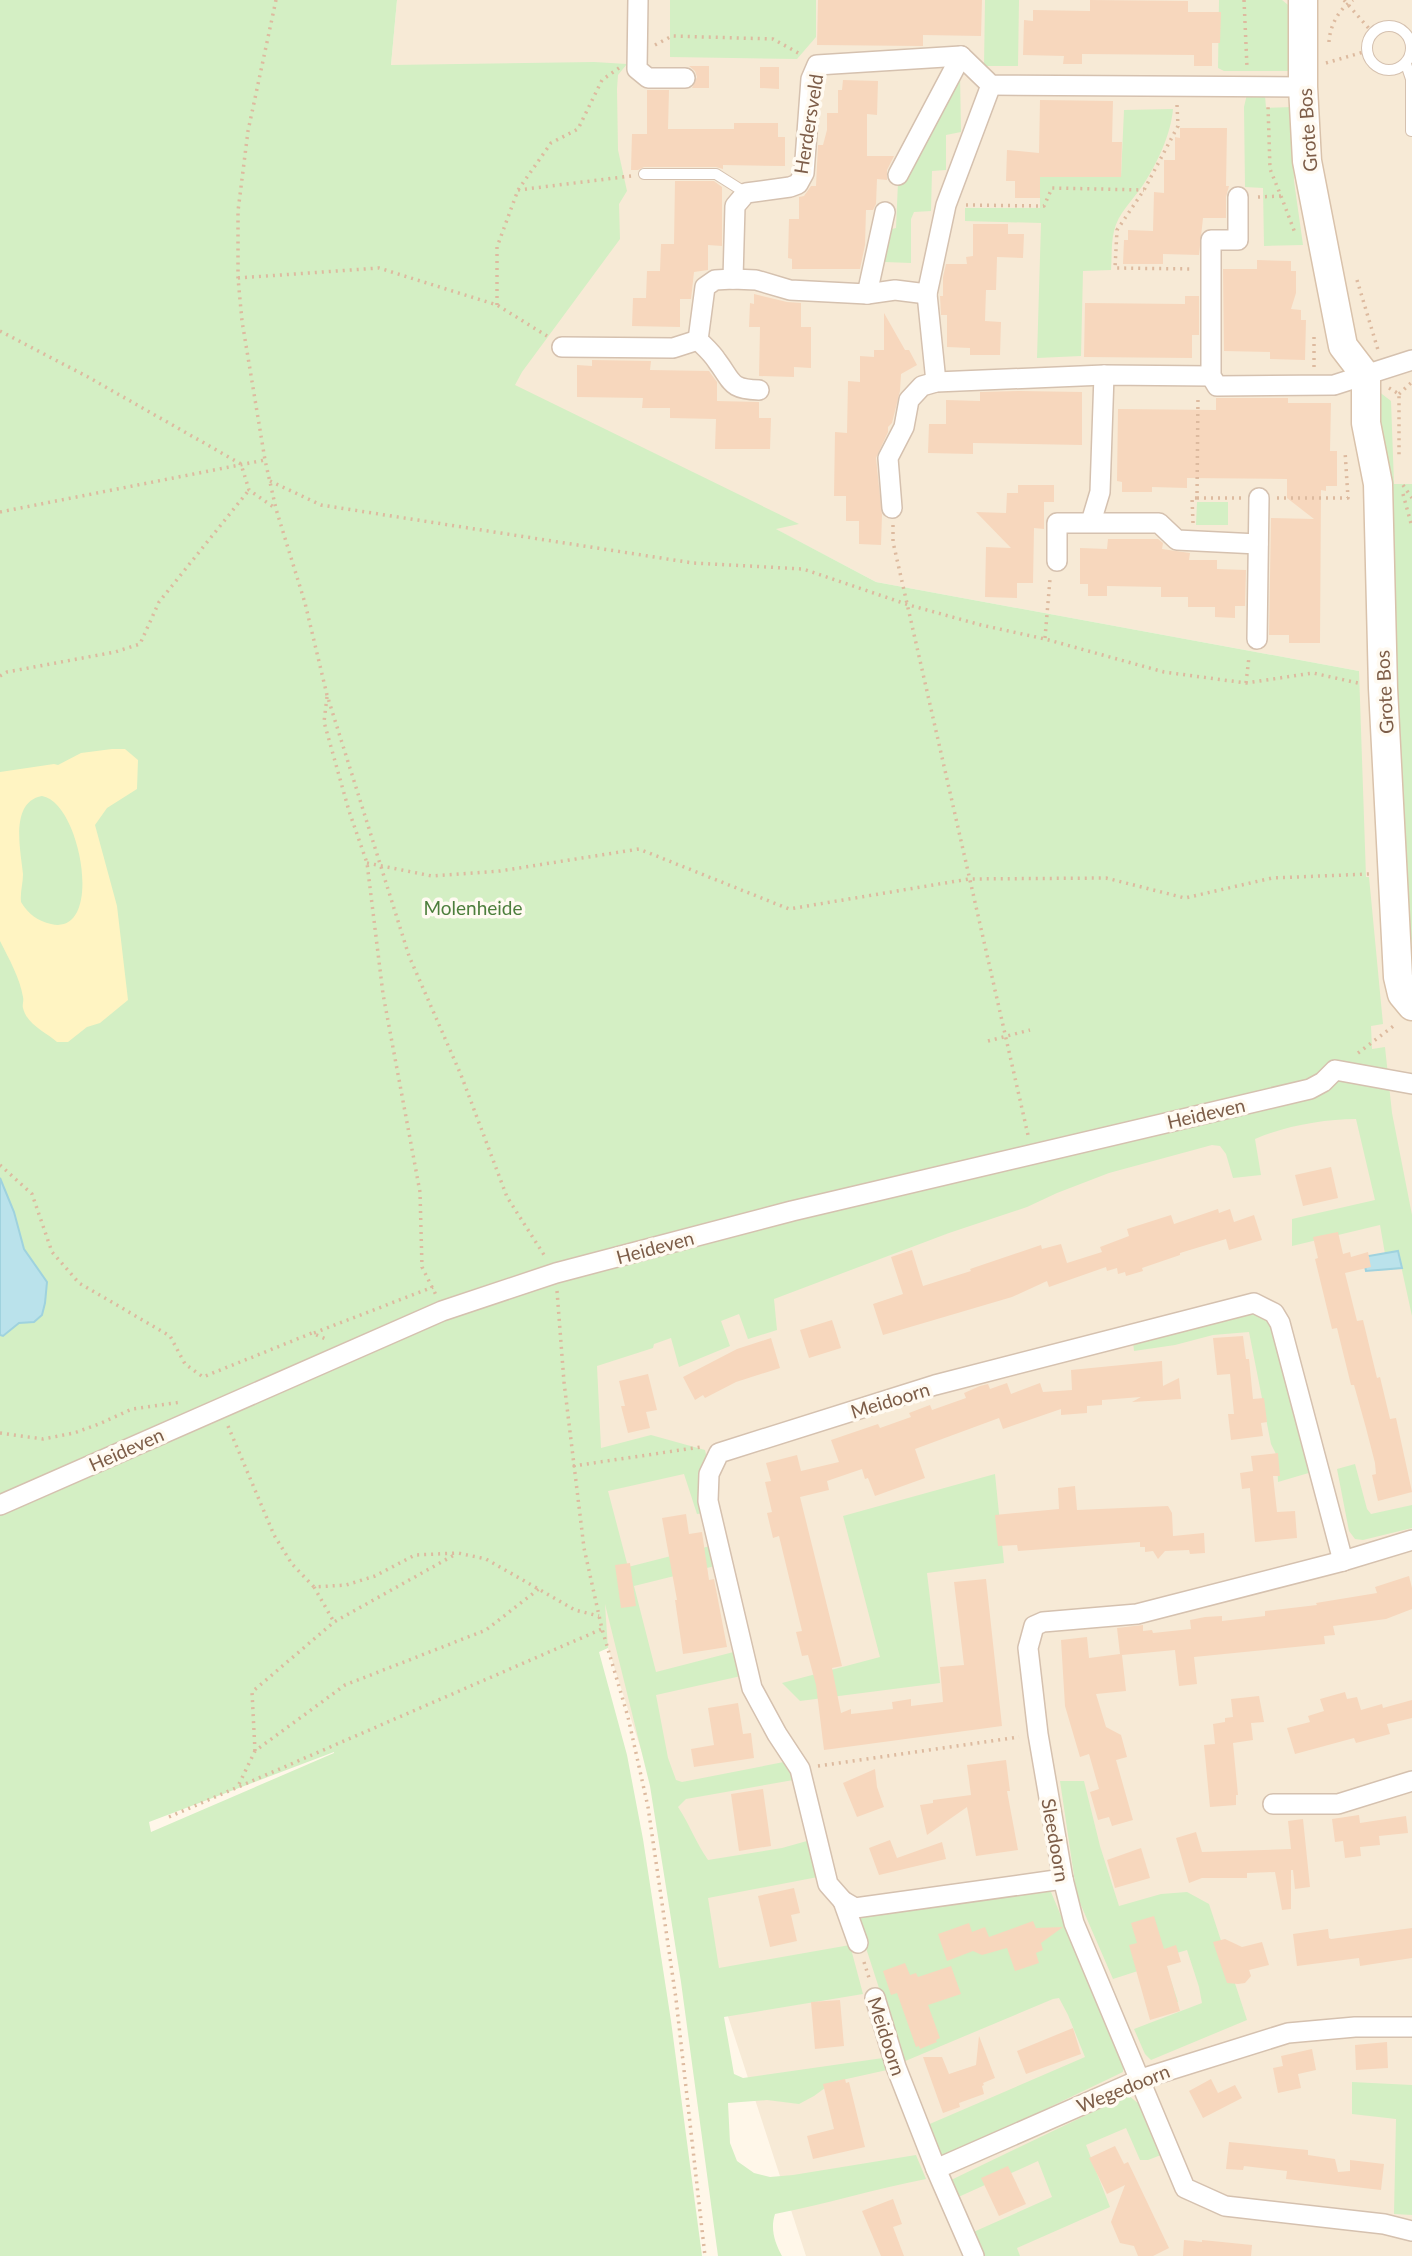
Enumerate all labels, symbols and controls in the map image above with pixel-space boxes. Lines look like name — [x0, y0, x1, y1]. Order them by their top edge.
street label: Herdersveld — [789, 72, 827, 176]
street label: Grote Bos — [1293, 87, 1321, 173]
street label: Grote Bos — [1370, 650, 1398, 734]
park label: Molenheide — [423, 896, 523, 919]
street label: Heideven — [1165, 1093, 1247, 1133]
street label: Heideven — [614, 1226, 696, 1268]
street label: Meidoorn — [848, 1377, 932, 1423]
street label: Heideven — [85, 1422, 167, 1476]
street label: Sleedoorn — [1037, 1796, 1075, 1884]
street label: Meidoorn — [863, 1994, 911, 2078]
street label: Wegedoorn — [1073, 2059, 1173, 2117]

